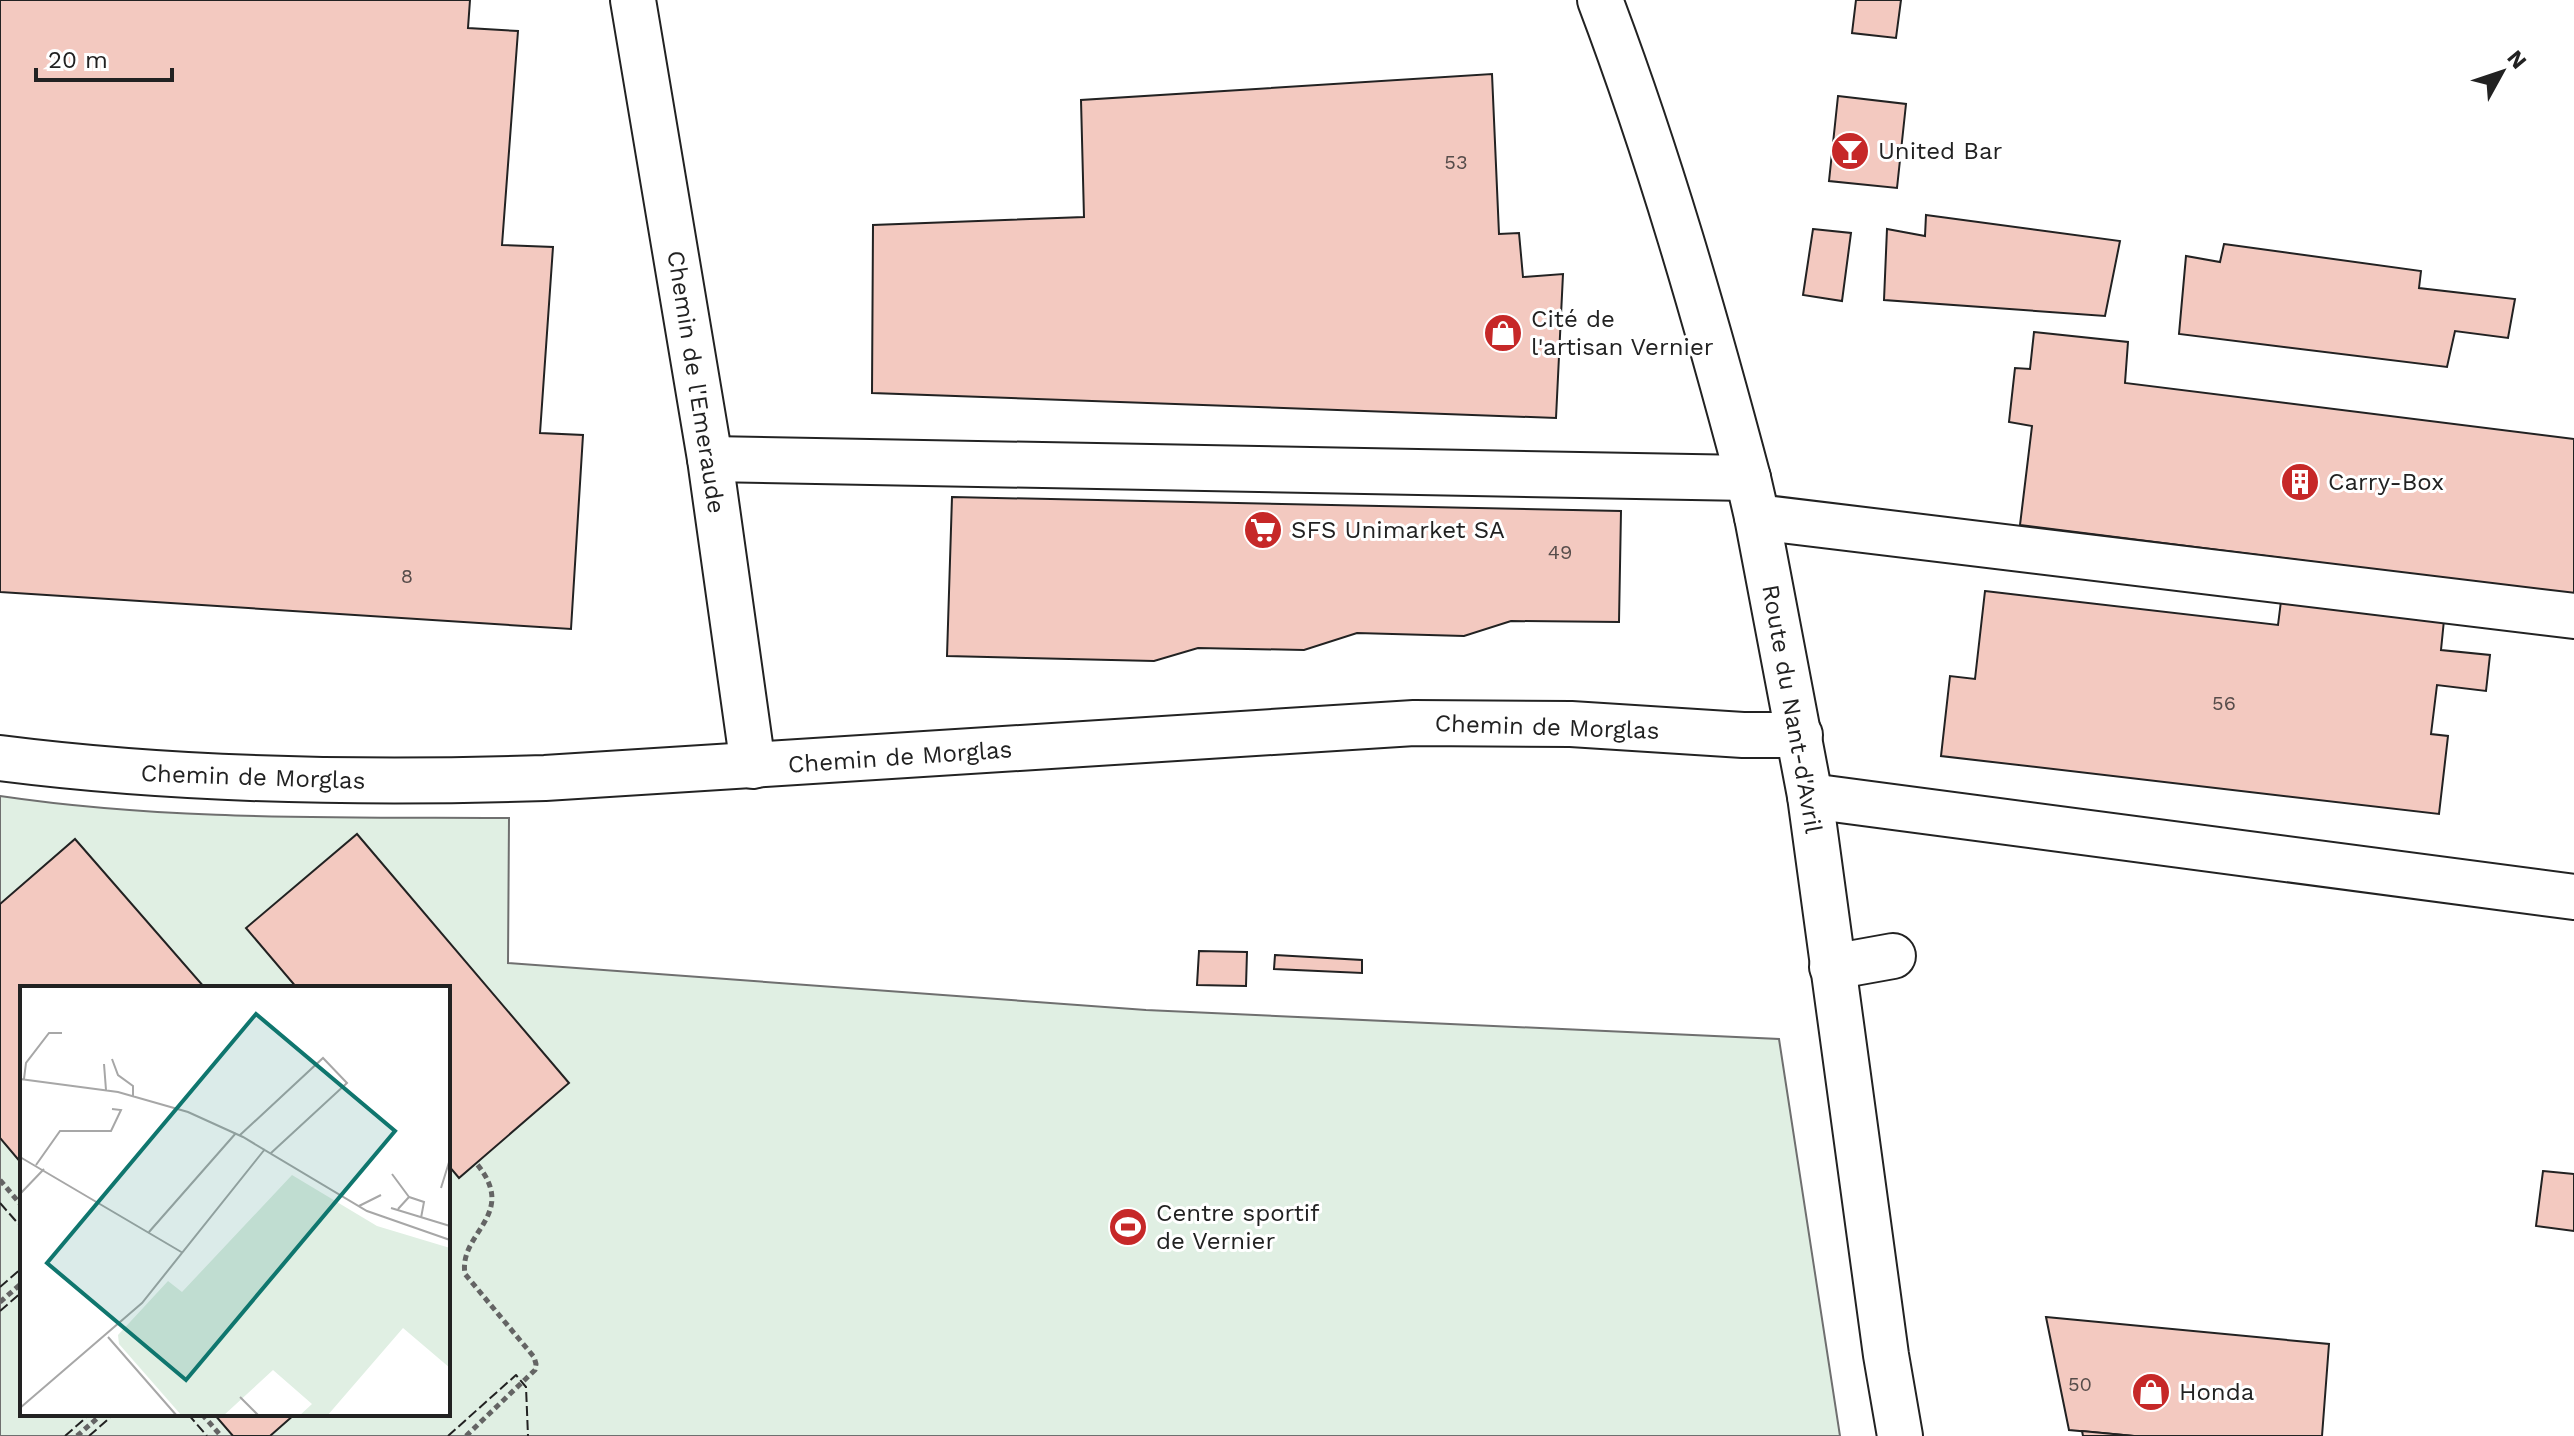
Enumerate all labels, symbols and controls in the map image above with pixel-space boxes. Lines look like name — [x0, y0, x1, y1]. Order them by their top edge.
scale bar — [36, 32, 172, 82]
north arrow — [2462, 32, 2542, 112]
text: N — [2502, 45, 2532, 74]
text: 20 m — [48, 46, 108, 74]
bar icon: United Bar — [1829, 130, 1871, 172]
place label: United Bar — [1878, 137, 2003, 165]
house number: 53 — [1444, 150, 1468, 174]
street label: Chemin de l'Emeraude — [661, 249, 731, 515]
place label: Cité de l'artisan Vernier — [1531, 305, 1714, 361]
shop icon: Cité de l'artisan Vernier — [1482, 312, 1524, 354]
building icon: Carry-Box — [2279, 461, 2321, 503]
place label: Carry-Box — [2328, 468, 2444, 496]
supermarket icon: SFS Unimarket SA — [1242, 509, 1284, 551]
place label: SFS Unimarket SA — [1291, 516, 1505, 544]
house number: 49 — [1548, 540, 1572, 564]
house number: 8 — [401, 564, 413, 588]
street label: Route du Nant-d'Avril — [1756, 583, 1828, 836]
house number: 56 — [2212, 691, 2236, 715]
street label: Chemin de Morglas — [1434, 709, 1660, 745]
street label: Chemin de Morglas — [787, 735, 1013, 779]
street label: Chemin de Morglas — [140, 759, 366, 795]
inset map — [20, 986, 450, 1416]
place label: Centre sportif de Vernier — [1156, 1199, 1320, 1255]
sports icon: Centre sportif de Vernier — [1107, 1206, 1149, 1248]
shop icon: Honda — [2130, 1371, 2172, 1413]
house number: 50 — [2068, 1372, 2092, 1396]
place label: Honda — [2179, 1378, 2254, 1406]

